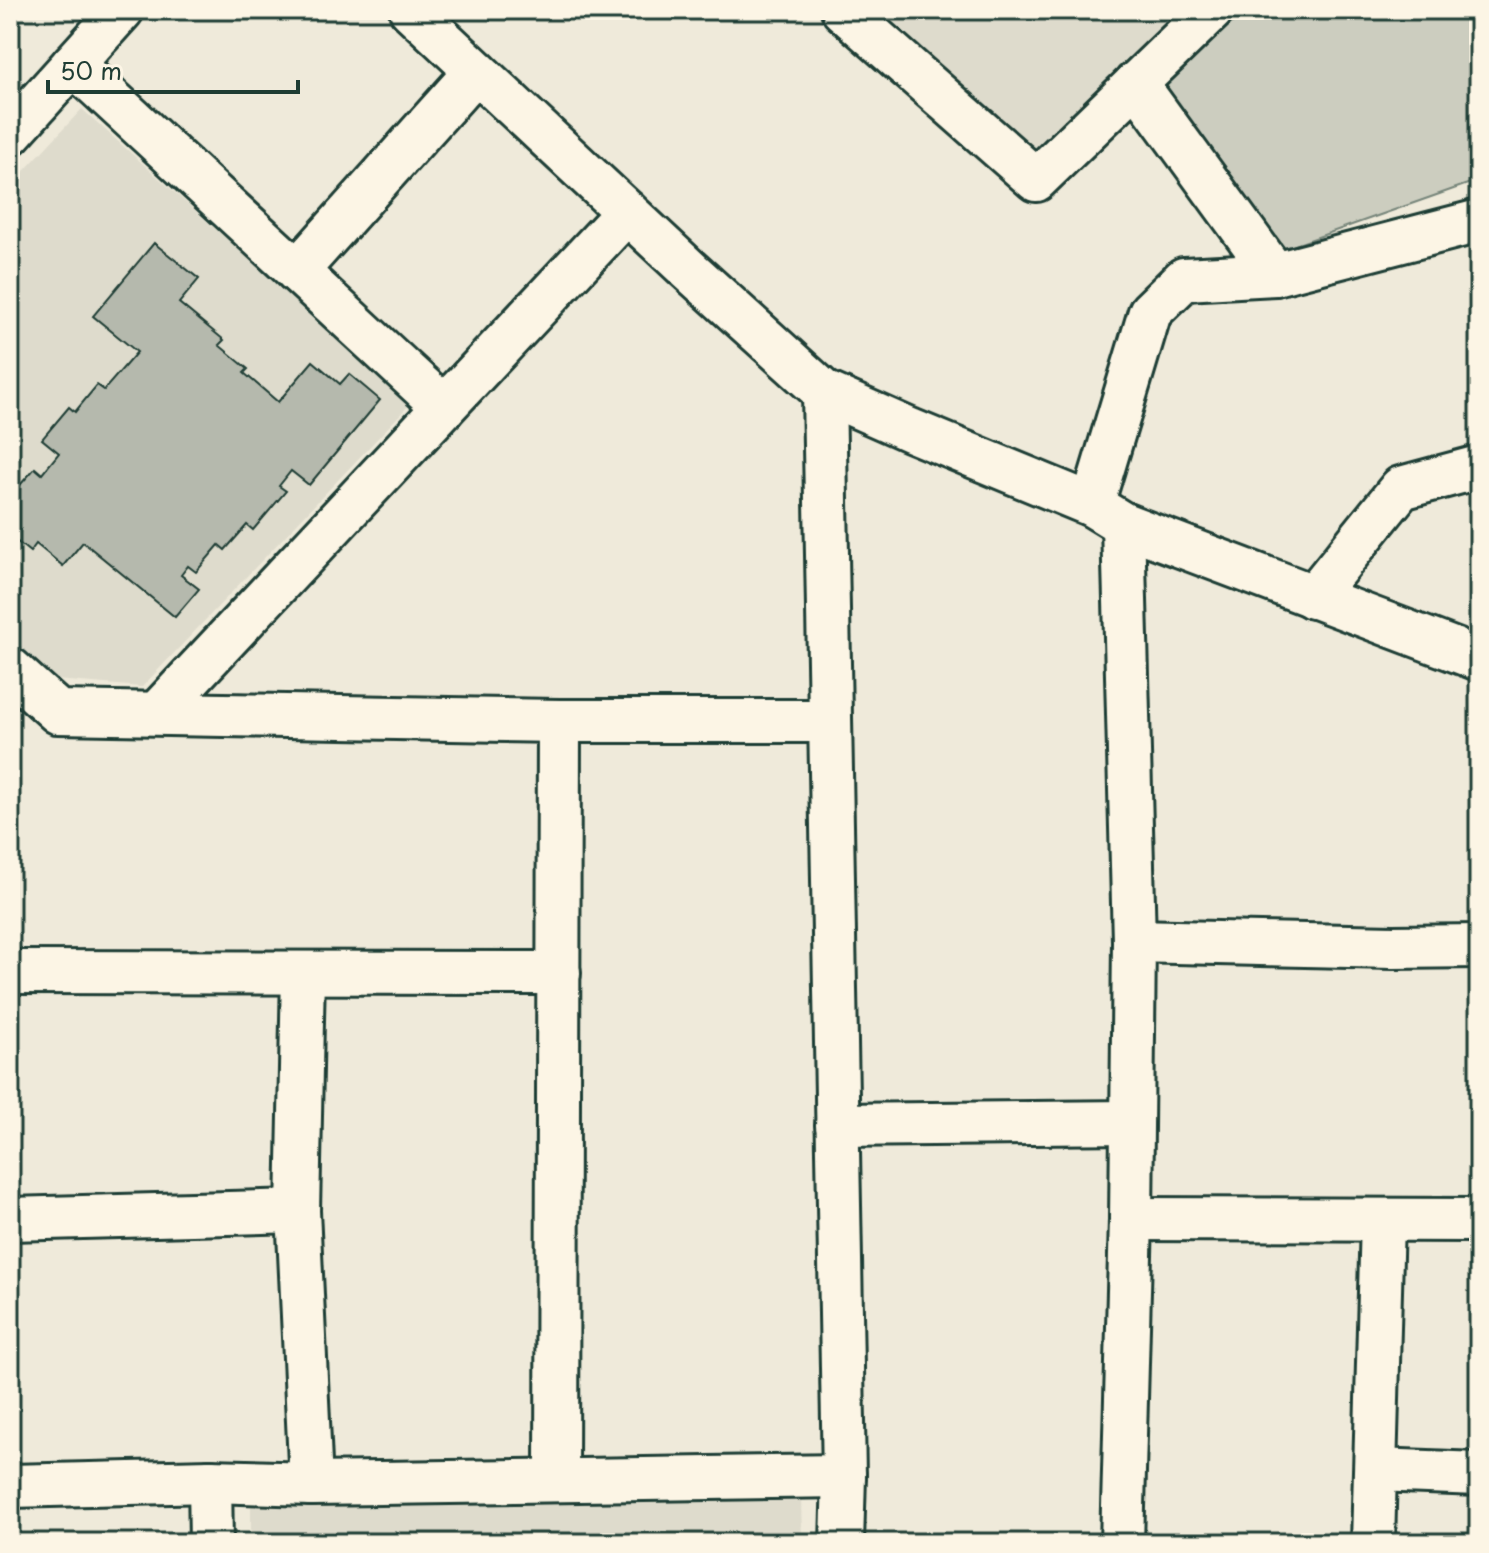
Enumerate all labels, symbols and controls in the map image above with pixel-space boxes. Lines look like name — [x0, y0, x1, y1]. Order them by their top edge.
scale bar — [48, 44, 298, 94]
text: 50 m — [60, 52, 122, 88]

